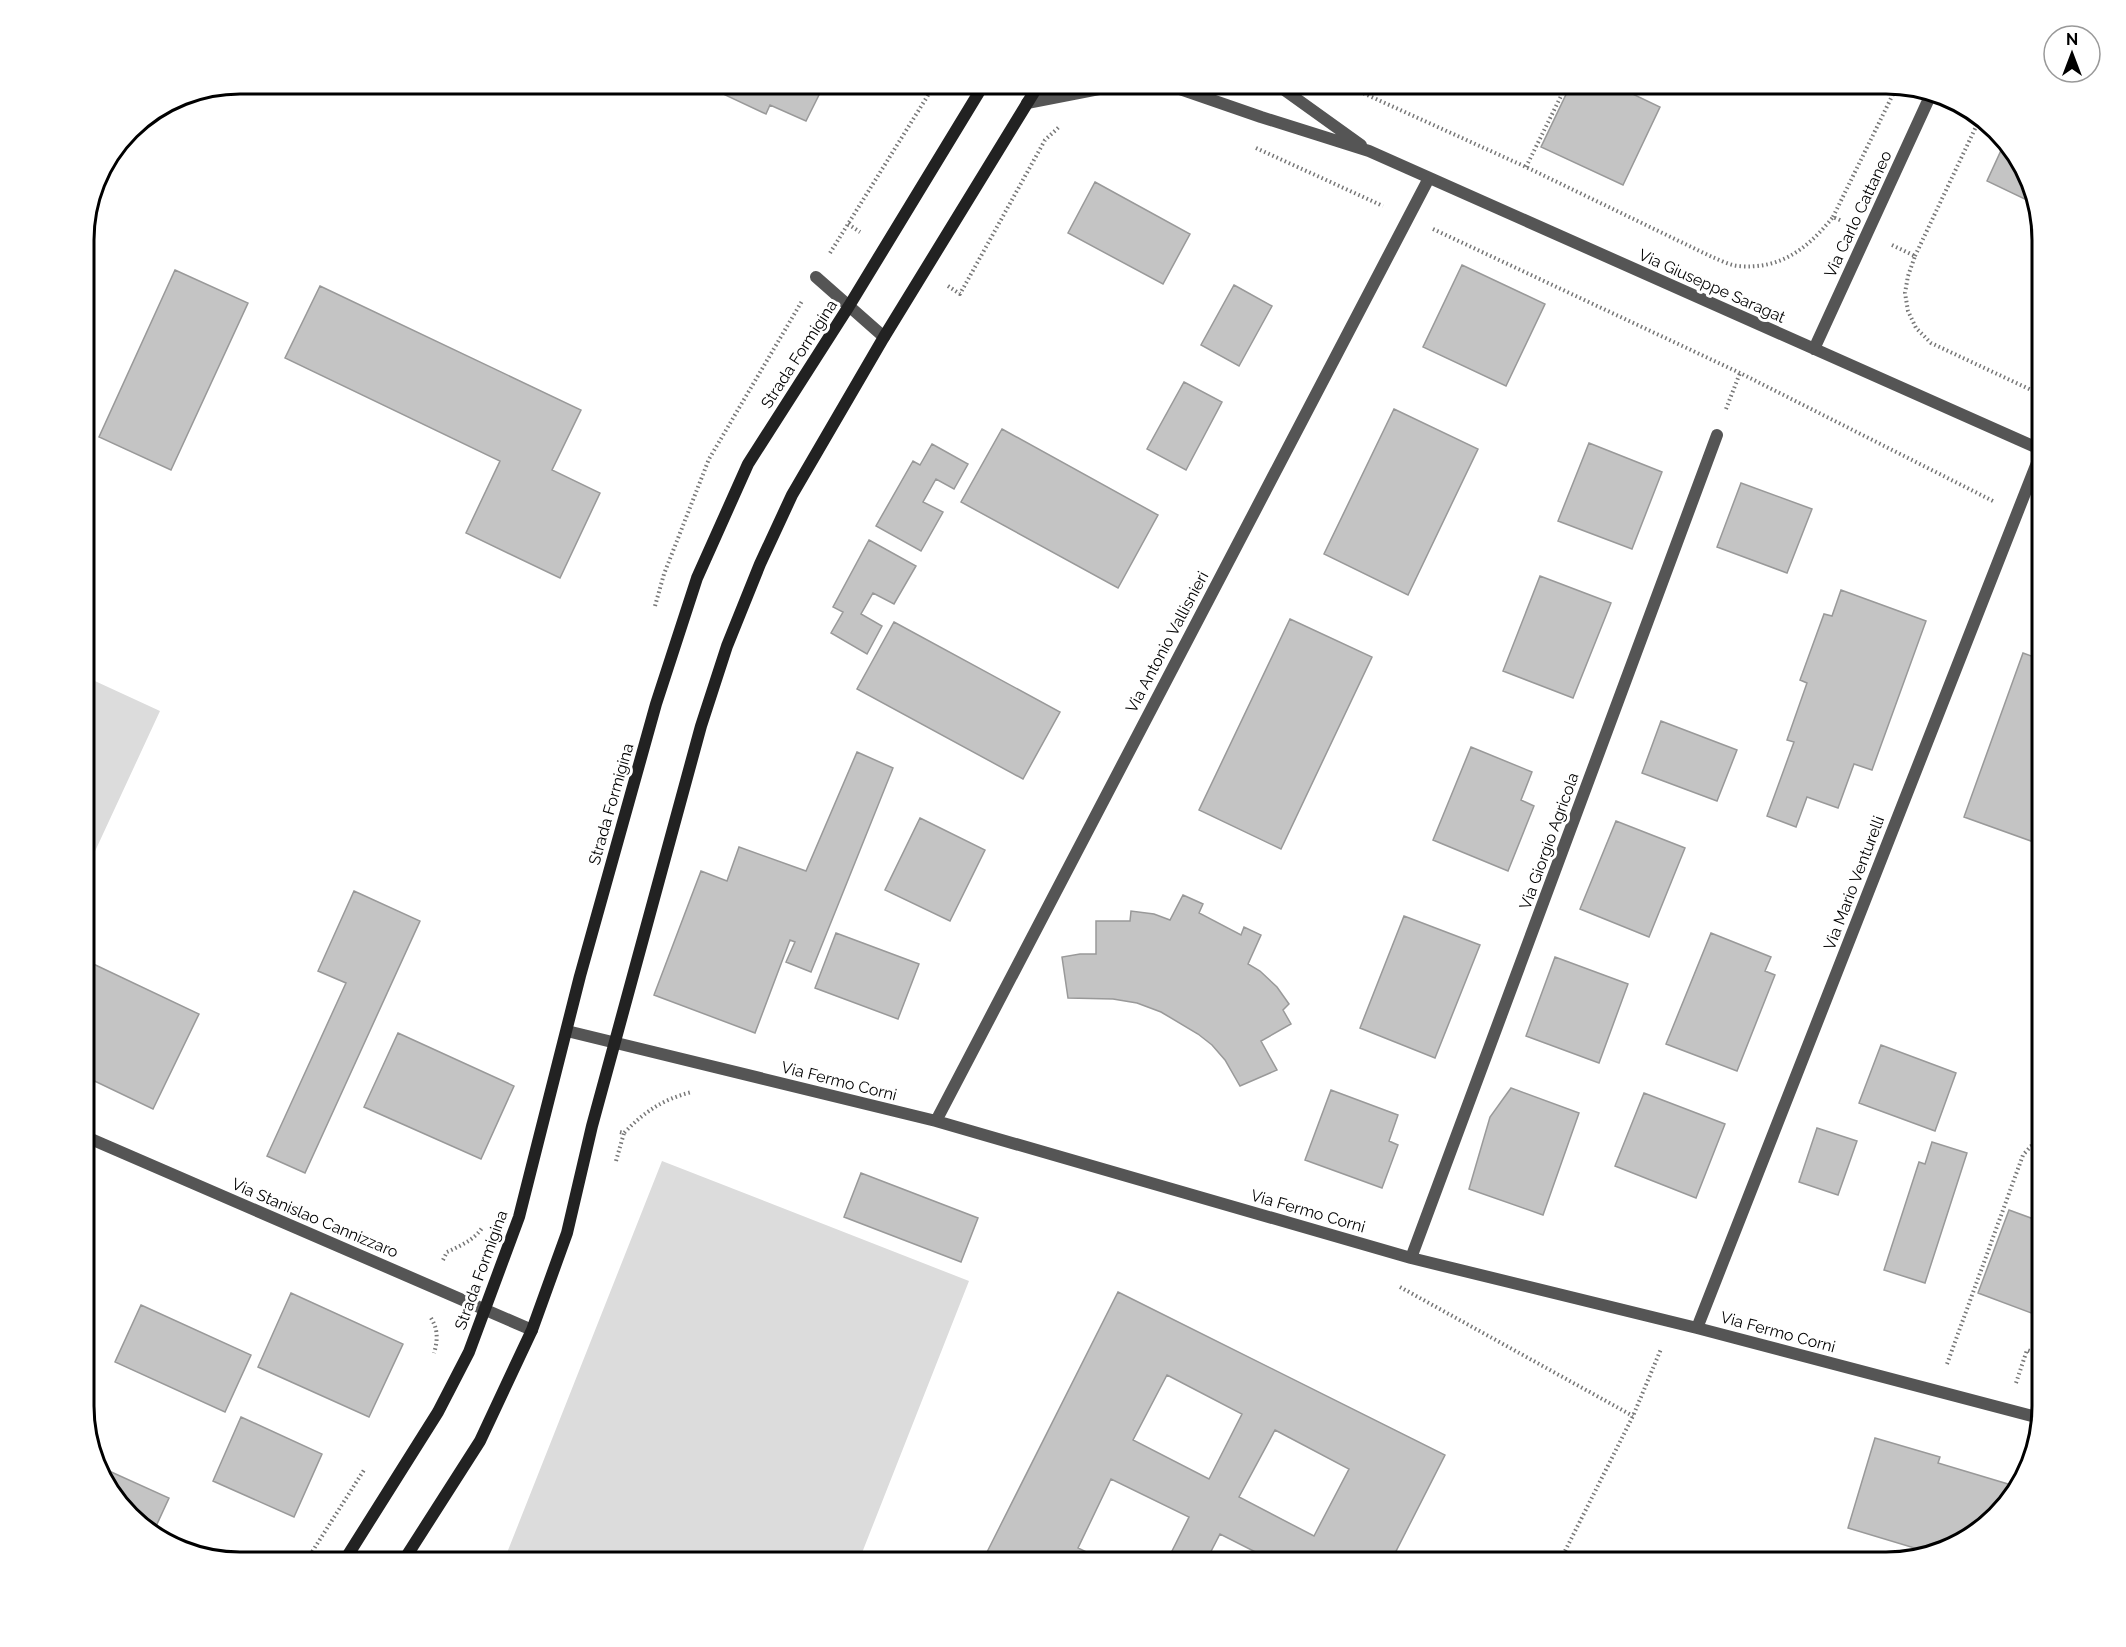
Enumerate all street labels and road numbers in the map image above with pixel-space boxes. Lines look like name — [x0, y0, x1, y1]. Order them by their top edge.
street label: Via Carlo Cattaneo — [1820, 148, 1896, 280]
street label: Via Giuseppe Saragat — [1636, 245, 1789, 327]
street label: Strada Formigina — [757, 296, 841, 412]
street label: Via Antonio Vallisnieri — [1122, 568, 1212, 716]
street label: Strada Formigina — [585, 741, 637, 867]
street label: Via Giorgio Agricola — [1515, 770, 1583, 912]
street label: Via Mario Venturelli — [1820, 813, 1888, 953]
street label: Via Fermo Corni — [779, 1057, 899, 1105]
street label: Via Stanislao Cannizzaro — [229, 1174, 401, 1262]
street label: Via Fermo Corni — [1249, 1186, 1367, 1236]
street label: Strada Formigina — [451, 1208, 511, 1332]
street label: Via Fermo Corni — [1718, 1308, 1838, 1356]

